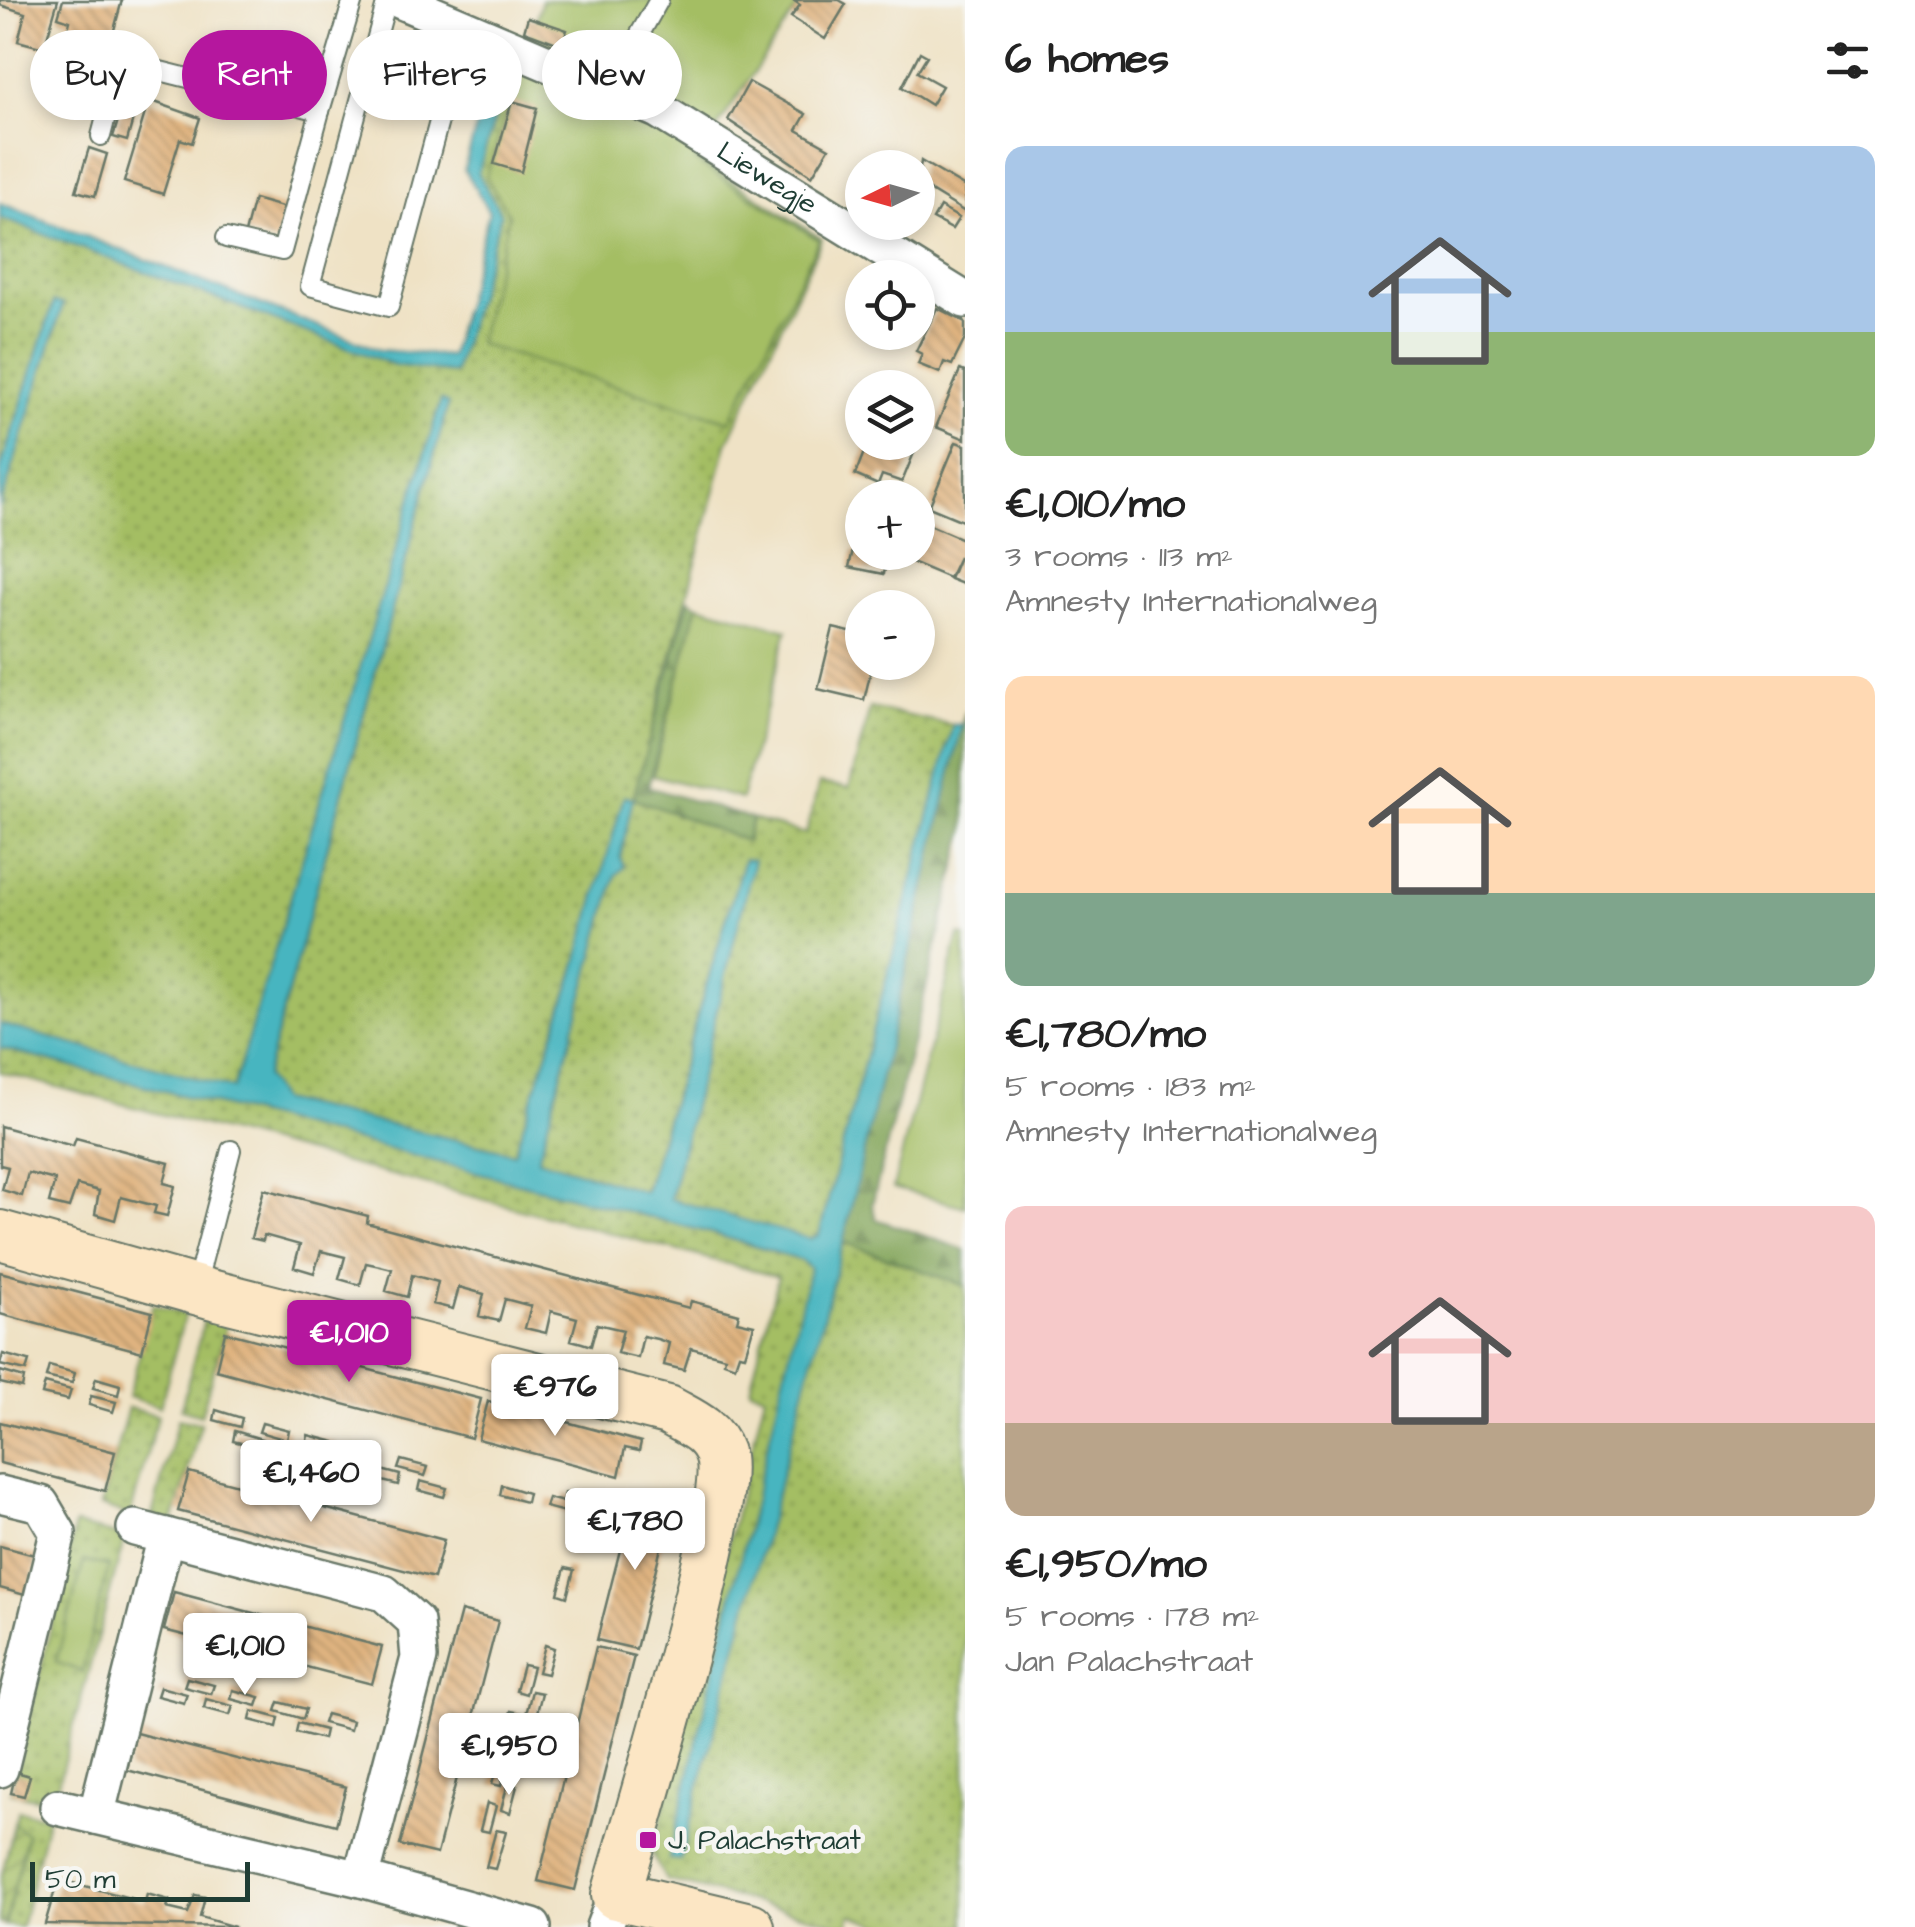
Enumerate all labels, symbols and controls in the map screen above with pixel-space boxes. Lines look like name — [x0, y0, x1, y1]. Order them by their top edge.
chip: Buy — [30, 30, 162, 120]
chip: Rent — [182, 30, 327, 120]
chip: Filters — [347, 30, 522, 120]
chip: New — [542, 30, 682, 120]
text: 6 homes — [1005, 31, 1169, 89]
icon: filters — [1820, 33, 1875, 88]
street label: Liewegje — [710, 132, 825, 224]
north arrow — [845, 150, 935, 240]
map controls — [845, 150, 935, 680]
icon: home — [1350, 211, 1530, 391]
button: locate — [845, 260, 935, 350]
button: layers — [845, 370, 935, 460]
text: €1,010/mo — [1005, 476, 1185, 534]
button: + — [845, 480, 935, 570]
text: 3 rooms · 113 m² — [1005, 534, 1233, 579]
text: Amnesty Internationalweg — [1005, 579, 1377, 624]
button: − — [845, 590, 935, 680]
icon: home — [1350, 741, 1530, 921]
text: €1,780/mo — [1005, 1006, 1206, 1064]
text: 5 rooms · 183 m² — [1005, 1064, 1256, 1109]
text: Amnesty Internationalweg — [1005, 1109, 1377, 1154]
icon: home — [1350, 1271, 1530, 1451]
pin: €1,010 — [268, 1300, 430, 1385]
text: €1,010 — [309, 1310, 389, 1355]
pin: €976 — [496, 1354, 614, 1439]
text: €976 — [513, 1364, 597, 1409]
pin: €1,460 — [230, 1440, 392, 1525]
text: €1,460 — [262, 1450, 360, 1495]
pin: €1,780 — [554, 1488, 716, 1573]
text: €1,780 — [587, 1498, 683, 1543]
text: €1,950/mo — [1005, 1536, 1207, 1594]
text: 5 rooms · 178 m² — [1005, 1594, 1259, 1639]
pin: €1,010 — [164, 1613, 326, 1698]
text: €1,010 — [205, 1623, 285, 1668]
text: Jan Palachstraat — [1005, 1639, 1253, 1684]
pin: €1,950 — [428, 1713, 590, 1798]
text: €1,950 — [461, 1723, 557, 1768]
place label: J. Palachstraat — [668, 1821, 862, 1860]
marker: J. Palachstraat — [637, 1829, 659, 1851]
scale bar — [30, 1857, 250, 1902]
text: 50 m — [45, 1860, 116, 1899]

